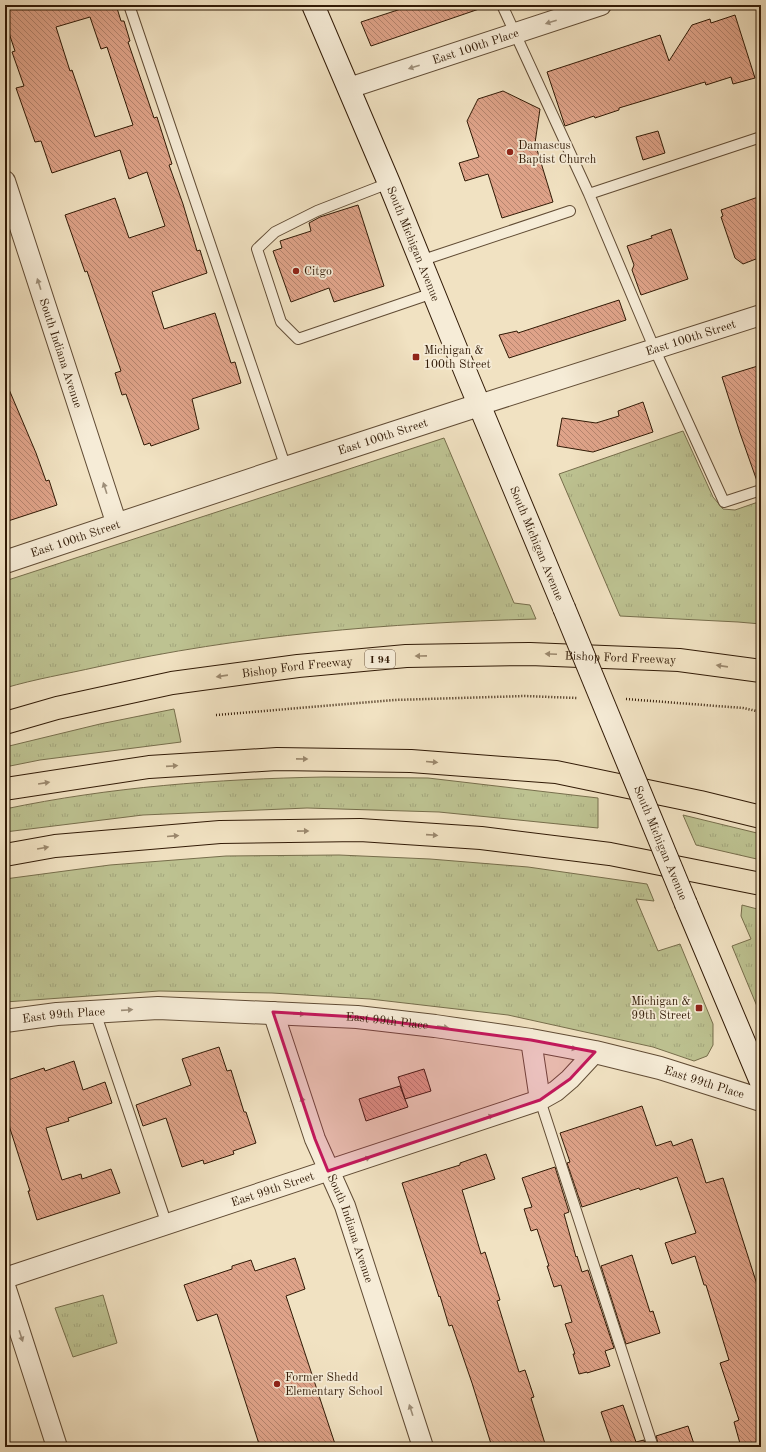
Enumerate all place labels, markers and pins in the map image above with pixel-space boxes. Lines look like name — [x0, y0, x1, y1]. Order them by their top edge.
place label: Damascus Baptist Church — [518, 140, 597, 166]
marker: Damascus Baptist Church — [505, 147, 515, 157]
marker: Citgo — [291, 266, 301, 276]
place label: Citgo — [304, 266, 332, 278]
place label: Michigan & 100th Street — [424, 345, 491, 371]
marker: Michigan & 100th Street — [411, 352, 421, 362]
place label: Michigan & 99th Street — [631, 996, 691, 1022]
marker: Michigan & 99th Street — [694, 1003, 704, 1013]
place label: Former Shedd Elementary School — [285, 1372, 383, 1398]
marker: Former Shedd Elementary School — [272, 1379, 282, 1389]

